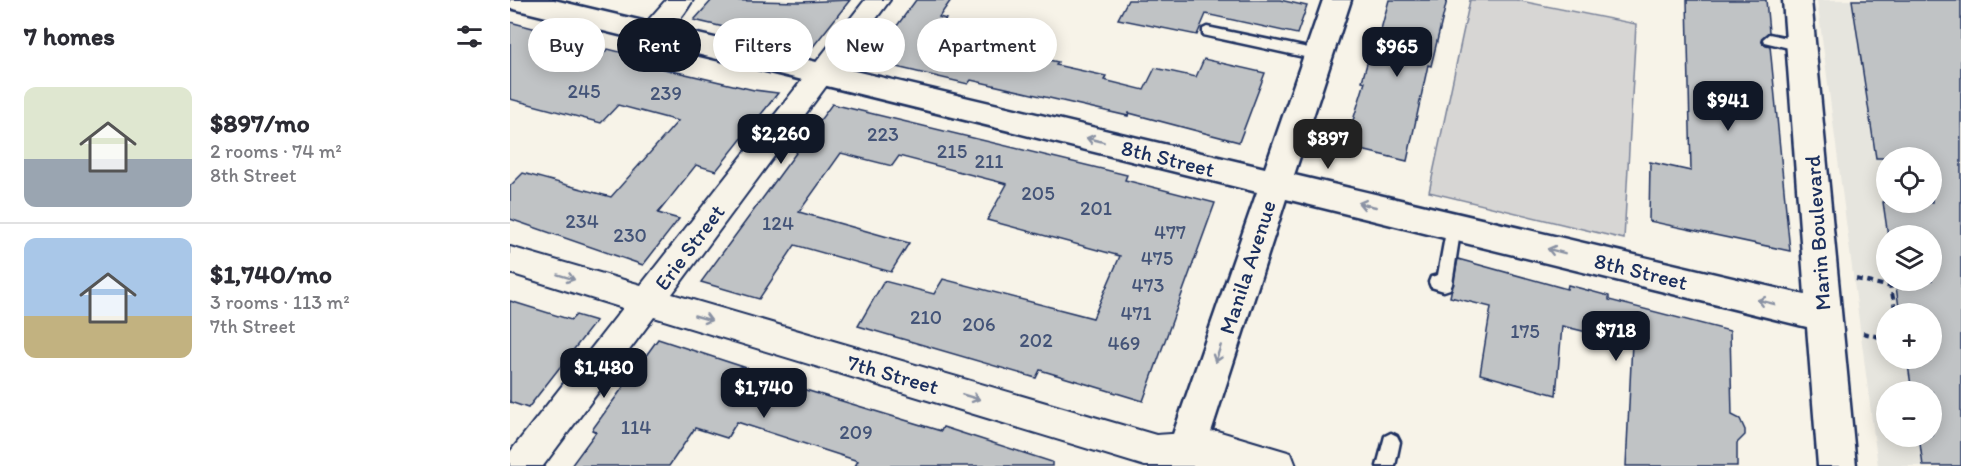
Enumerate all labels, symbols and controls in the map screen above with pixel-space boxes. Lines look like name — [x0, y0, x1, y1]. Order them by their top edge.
chip: Buy — [528, 18, 605, 72]
chip: Rent — [617, 18, 701, 72]
chip: Filters — [713, 18, 813, 72]
chip: New — [825, 18, 905, 72]
chip: Apartment — [917, 18, 1057, 72]
text: 7 homes — [24, 20, 115, 52]
icon: filters — [453, 20, 486, 53]
pin: $965 — [1361, 27, 1433, 78]
text: $965 — [1376, 34, 1418, 58]
house number: 245 — [567, 79, 601, 103]
house number: 239 — [650, 81, 682, 105]
pin: $941 — [1692, 81, 1764, 132]
text: $941 — [1707, 88, 1749, 112]
text: $897/mo — [210, 107, 310, 139]
icon: home — [72, 111, 144, 183]
pin: $2,260 — [732, 114, 830, 165]
pin: $897 — [1292, 119, 1364, 170]
text: $2,260 — [752, 121, 810, 145]
house number: 223 — [867, 122, 899, 146]
text: $897 — [1307, 126, 1349, 150]
one-way arrow — [1086, 134, 1106, 145]
street label: 8th Street — [1118, 134, 1217, 183]
text: 2 rooms · 74 m² — [210, 139, 342, 163]
house number: 215 — [937, 139, 967, 163]
map controls — [1876, 147, 1942, 447]
button: locate — [1876, 147, 1942, 213]
house number: 211 — [974, 149, 1004, 173]
street label: Marin Boulevard — [1799, 154, 1836, 312]
text: 8th Street — [210, 163, 296, 187]
house number: 205 — [1021, 181, 1055, 205]
house number: 201 — [1080, 196, 1112, 220]
street label: Manila Avenue — [1213, 197, 1282, 338]
street label: Erie Street — [648, 199, 730, 296]
one-way arrow — [1357, 199, 1376, 211]
house number: 234 — [565, 209, 599, 233]
house number: 124 — [762, 211, 794, 235]
house number: 477 — [1154, 220, 1186, 244]
house number: 230 — [613, 223, 647, 247]
button: layers — [1876, 225, 1942, 291]
one-way arrow — [1547, 244, 1566, 256]
house number: 475 — [1141, 246, 1173, 270]
street label: 8th Street — [1591, 247, 1690, 296]
text: $1,740/mo — [210, 258, 332, 290]
icon: home — [72, 262, 144, 334]
one-way arrow — [556, 272, 575, 283]
house number: 473 — [1132, 273, 1165, 297]
text: 3 rooms · 113 m² — [210, 290, 350, 314]
one-way arrow — [1757, 295, 1776, 307]
house number: 471 — [1120, 301, 1152, 325]
button: + — [1876, 303, 1942, 369]
house number: 210 — [910, 305, 942, 329]
pin: $718 — [1580, 311, 1652, 362]
house number: 206 — [962, 312, 996, 336]
one-way arrow — [693, 313, 712, 324]
text: 7th Street — [210, 314, 295, 338]
text: $718 — [1596, 318, 1636, 342]
house number: 175 — [1510, 319, 1540, 343]
house number: 202 — [1019, 328, 1053, 352]
house number: 469 — [1107, 331, 1141, 355]
one-way arrow — [1212, 344, 1223, 363]
pin: $1,480 — [555, 348, 653, 399]
street label: 7th Street — [844, 349, 942, 400]
text: $1,480 — [574, 355, 634, 379]
pin: $1,740 — [715, 368, 813, 419]
text: $1,740 — [735, 375, 793, 399]
button: − — [1876, 381, 1942, 447]
one-way arrow — [961, 392, 980, 403]
house number: 114 — [621, 415, 651, 439]
house number: 209 — [839, 420, 873, 444]

